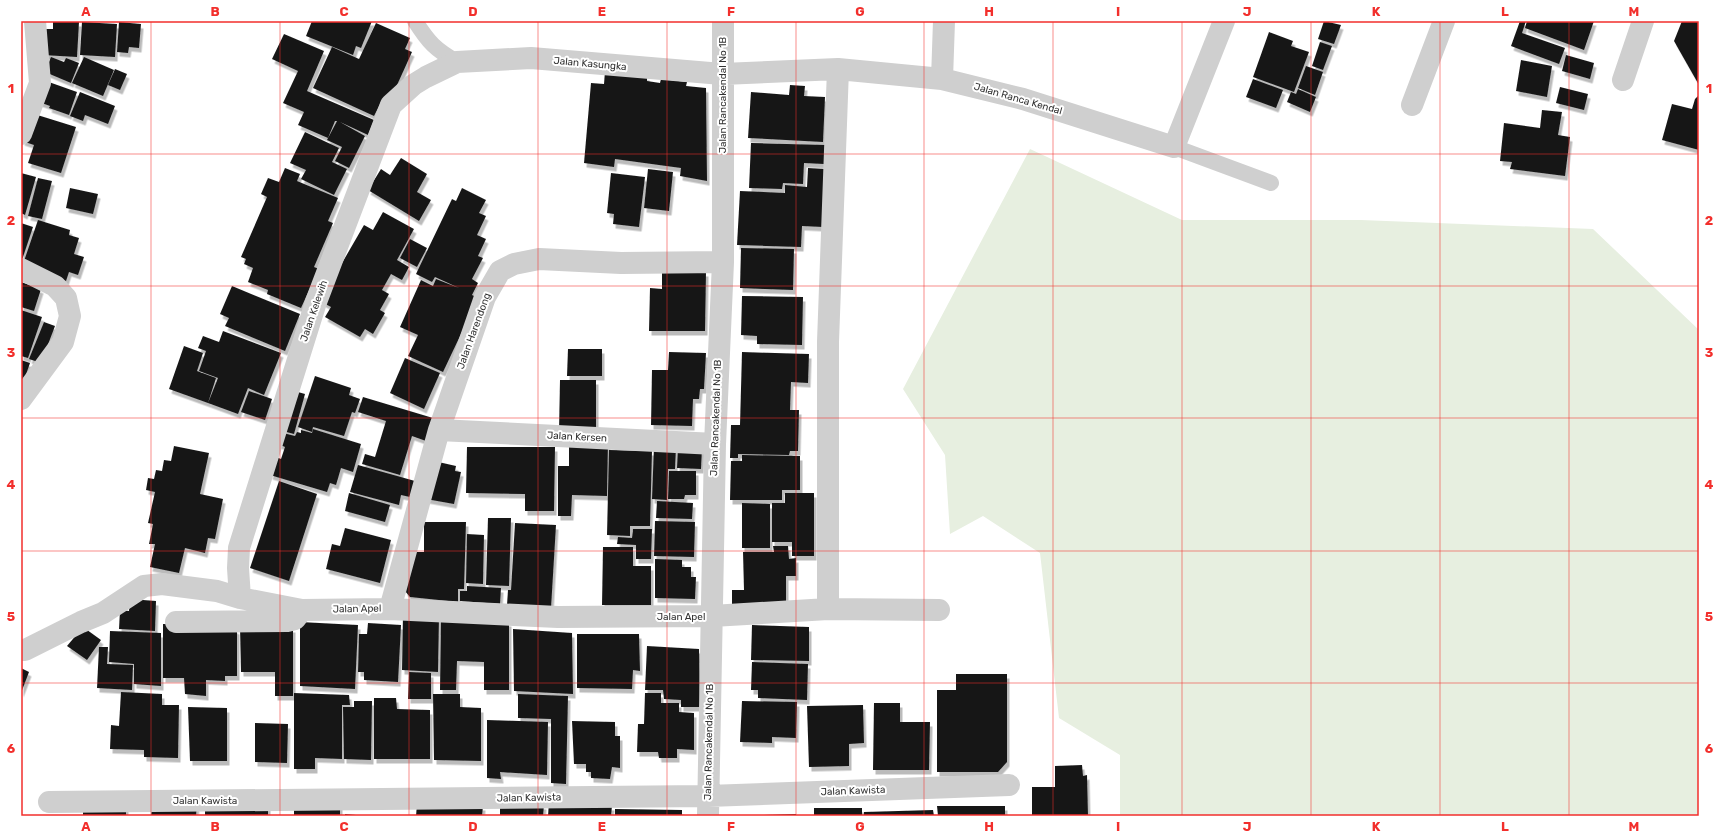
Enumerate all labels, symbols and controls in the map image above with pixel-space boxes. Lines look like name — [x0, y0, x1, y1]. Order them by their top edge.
text: A — [81, 4, 91, 19]
text: B — [210, 4, 220, 19]
text: C — [339, 4, 349, 19]
text: D — [468, 4, 478, 19]
text: E — [598, 4, 606, 19]
text: F — [727, 4, 735, 19]
text: G — [855, 4, 865, 19]
text: H — [984, 4, 994, 19]
text: I — [1116, 4, 1120, 19]
text: J — [1243, 4, 1251, 19]
text: K — [1372, 4, 1381, 19]
text: L — [1501, 4, 1509, 19]
text: M — [1629, 4, 1639, 19]
street label: Jalan Rancakendal No 1B — [717, 36, 729, 153]
street label: Jalan Kasungka — [553, 55, 627, 73]
text: 1 — [8, 81, 14, 96]
street label: Jalan Ranca Kendal — [973, 81, 1063, 117]
text: 1 — [1706, 81, 1712, 96]
text: 2 — [7, 213, 15, 228]
text: 2 — [1705, 213, 1713, 228]
street label: Jalan Kelewih — [298, 279, 330, 343]
street label: Jalan Harendong — [455, 291, 493, 371]
text: 3 — [7, 345, 16, 360]
text: 3 — [1705, 345, 1714, 360]
street label: Jalan Rancakendal No 1B — [708, 359, 724, 476]
street label: Jalan Kersen — [547, 429, 607, 445]
text: 4 — [7, 477, 16, 492]
text: 4 — [1705, 477, 1714, 492]
street label: Jalan Apel — [333, 603, 381, 615]
text: 5 — [7, 609, 15, 624]
text: 5 — [1705, 609, 1713, 624]
street label: Jalan Apel — [657, 611, 705, 623]
street label: Jalan Rancakendal No 1B — [702, 683, 716, 800]
text: 6 — [7, 741, 16, 756]
text: 6 — [1705, 741, 1714, 756]
street label: Jalan Kawista — [820, 784, 886, 798]
street label: Jalan Kawista — [497, 791, 561, 805]
street label: Jalan Kawista — [173, 795, 237, 807]
text: A — [81, 819, 91, 834]
text: B — [210, 819, 220, 834]
text: C — [339, 819, 349, 834]
text: D — [468, 819, 478, 834]
text: E — [598, 819, 606, 834]
text: F — [727, 819, 735, 834]
text: G — [855, 819, 865, 834]
text: H — [984, 819, 994, 834]
text: I — [1116, 819, 1120, 834]
text: J — [1243, 819, 1251, 834]
text: K — [1372, 819, 1381, 834]
text: L — [1501, 819, 1509, 834]
text: M — [1629, 819, 1639, 834]

